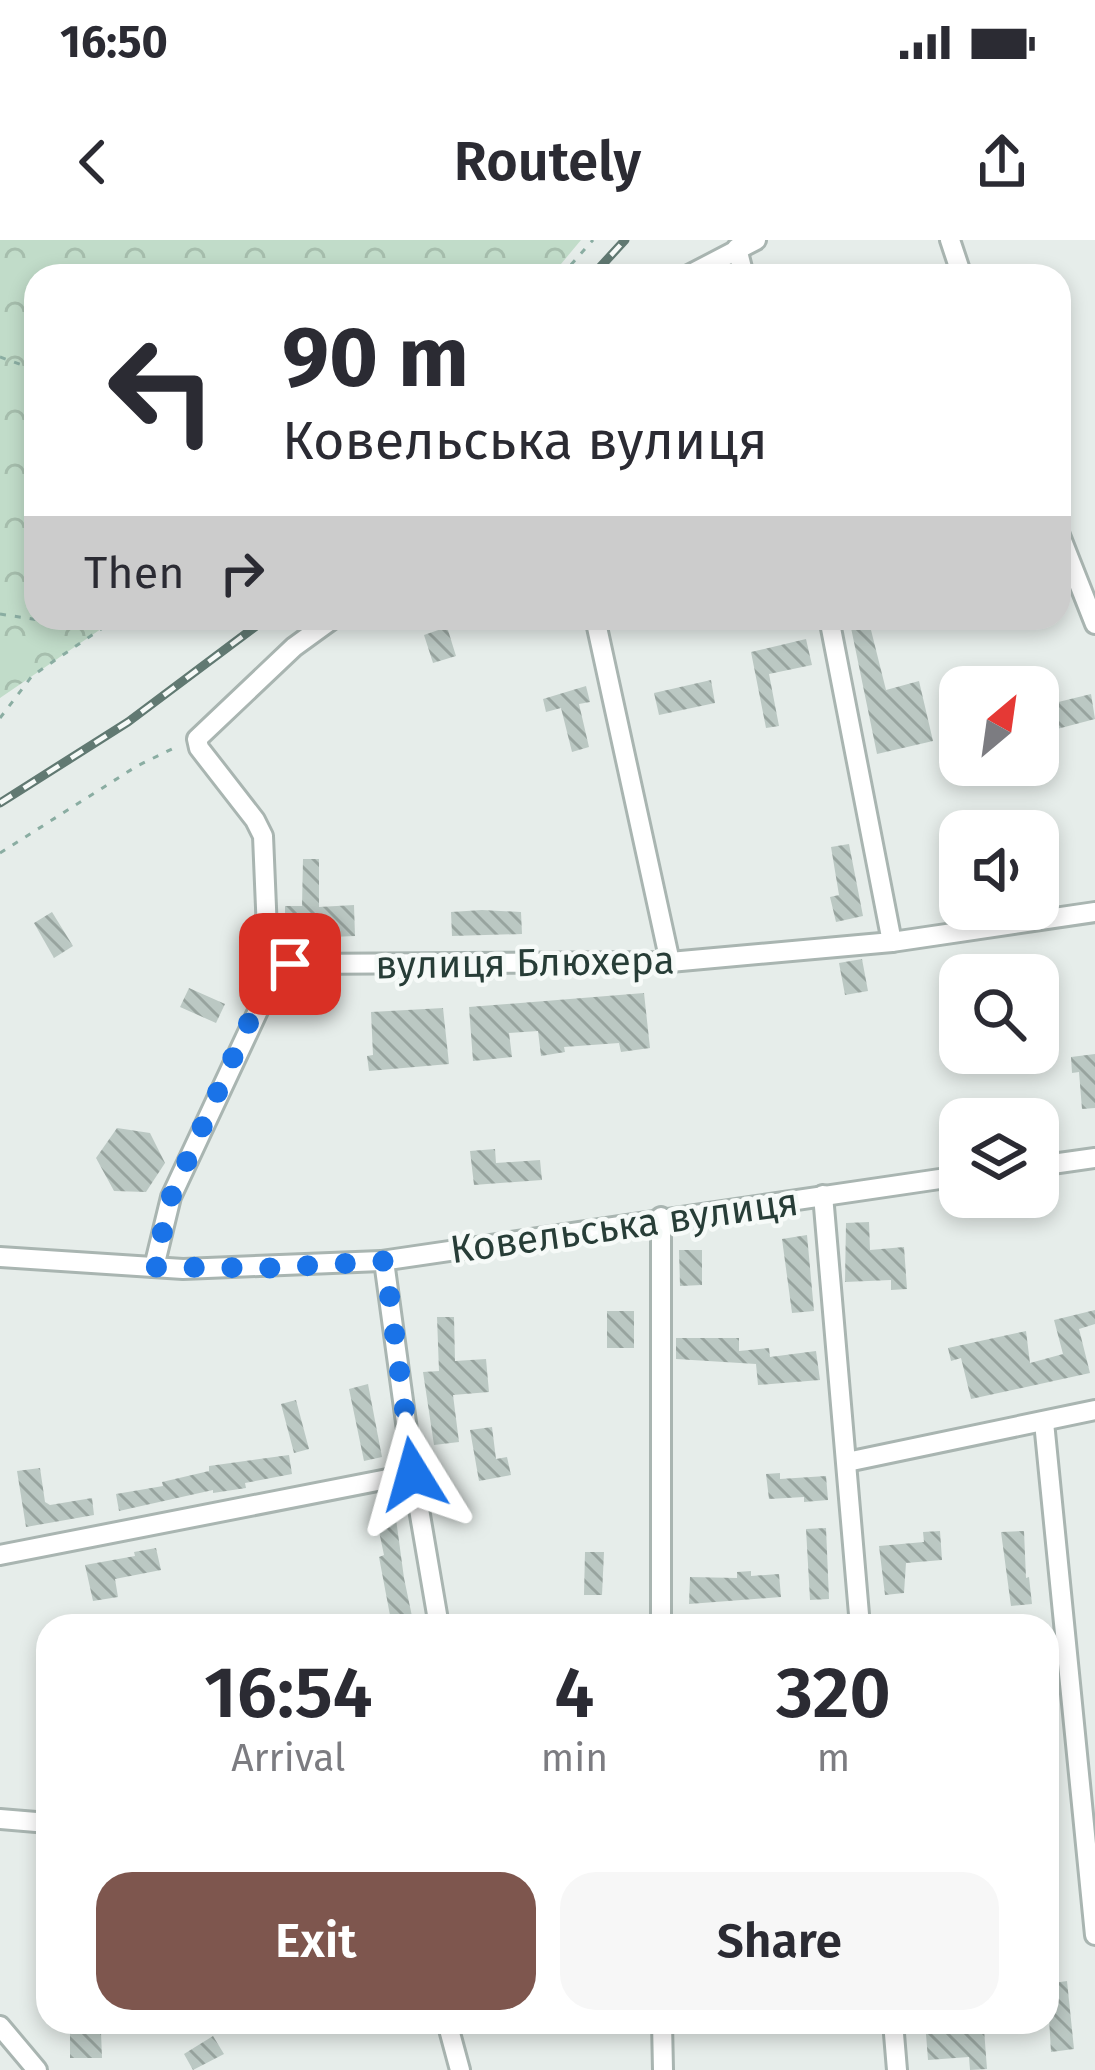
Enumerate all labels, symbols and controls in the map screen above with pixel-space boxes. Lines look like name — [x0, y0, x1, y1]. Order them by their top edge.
text: 16:50 — [60, 15, 168, 69]
icon: back — [60, 129, 126, 195]
icon: share — [969, 129, 1035, 195]
text: Routely — [454, 130, 641, 194]
text: 90 m — [282, 307, 469, 408]
icon: left — [84, 312, 240, 468]
text: Ковельська вулиця — [282, 409, 768, 473]
icon: right — [209, 540, 275, 606]
text: Then — [84, 546, 185, 600]
north arrow — [939, 666, 1059, 786]
map controls — [939, 666, 1059, 1218]
button: sound — [939, 810, 1059, 930]
pin — [239, 913, 341, 1015]
icon: arrive — [257, 931, 323, 997]
street label: вулиця Блюхера — [375, 937, 675, 989]
button: search — [939, 954, 1059, 1074]
button: layers — [939, 1098, 1059, 1218]
street label: Ковельська вулиця — [447, 1179, 801, 1273]
position arrow — [350, 1411, 476, 1537]
text: 16:54 — [204, 1650, 373, 1736]
text: 4 — [554, 1650, 594, 1736]
text: 320 — [776, 1650, 891, 1736]
text: Arrival — [231, 1735, 346, 1781]
text: min — [541, 1735, 608, 1781]
text: m — [817, 1735, 850, 1781]
button: Exit — [96, 1872, 536, 2010]
button: Share — [560, 1872, 999, 2010]

